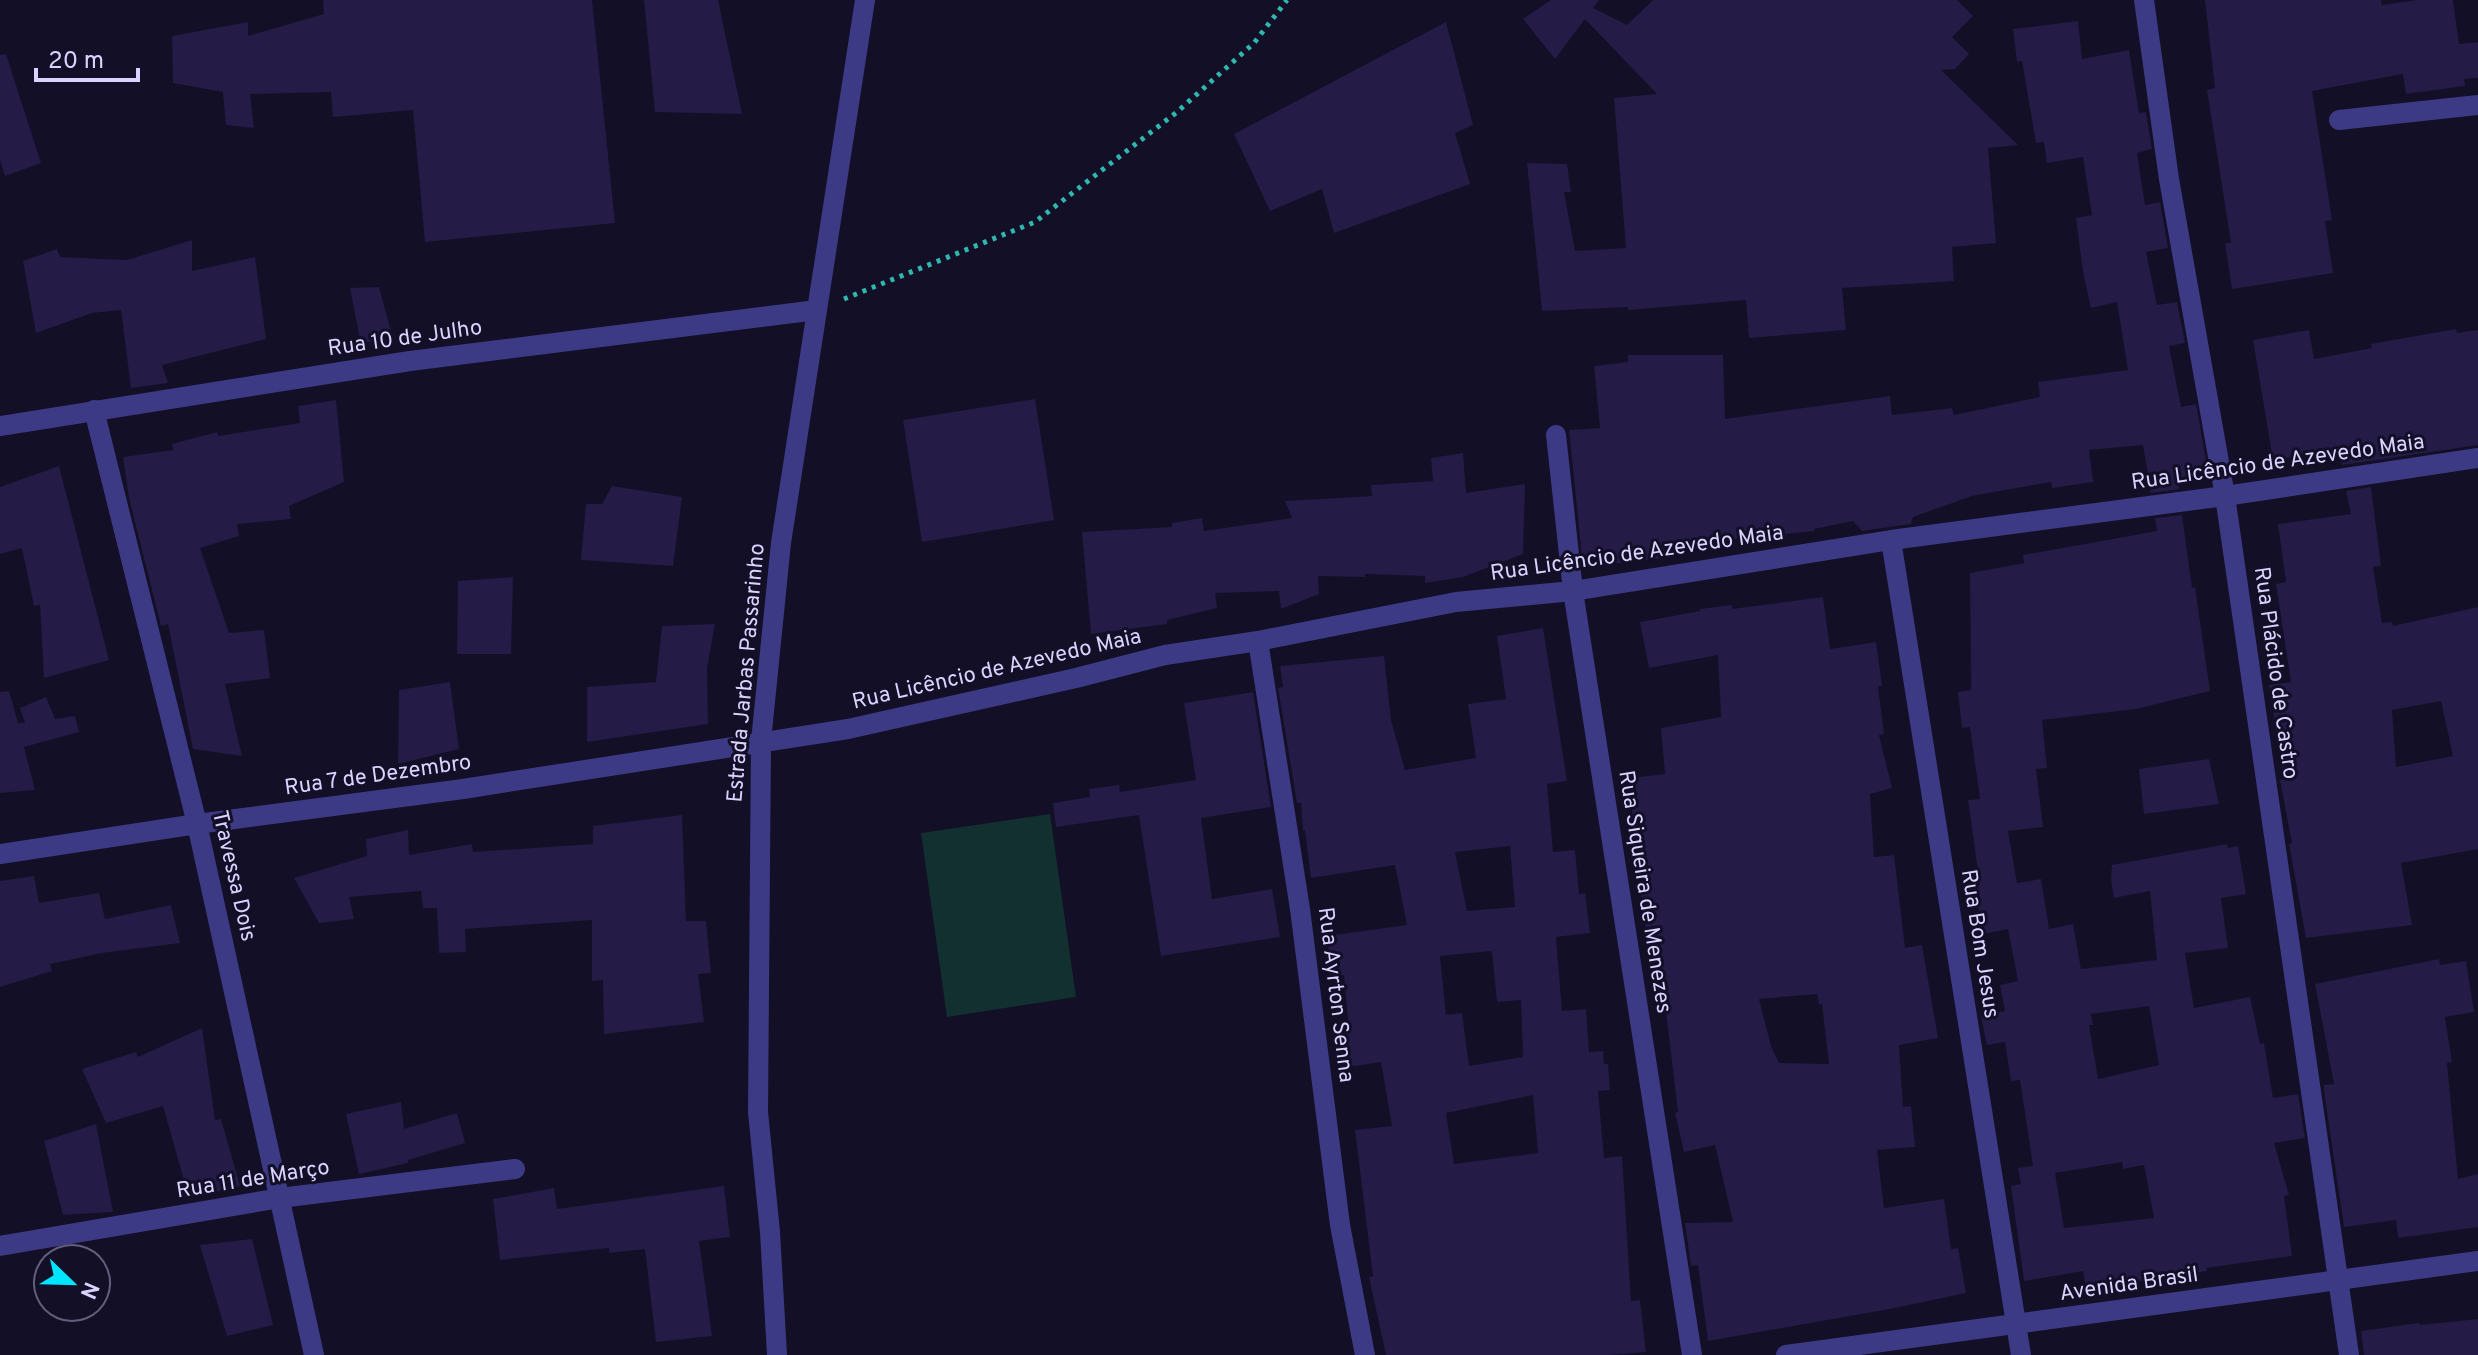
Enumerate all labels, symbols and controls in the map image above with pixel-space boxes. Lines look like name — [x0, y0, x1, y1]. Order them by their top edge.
scale bar — [36, 32, 138, 82]
text: 20 m — [48, 47, 104, 77]
street label: Rua 10 de Julho — [326, 315, 484, 363]
street label: Rua Licêncio de Azevedo Maia — [2130, 429, 2426, 497]
street label: Rua Licêncio de Azevedo Maia — [1489, 520, 1785, 588]
street label: Estrada Jarbas Passarinho — [722, 542, 772, 804]
street label: Rua Plácido de Castro — [2247, 565, 2303, 781]
street label: Rua Licêncio de Azevedo Maia — [850, 624, 1144, 716]
street label: Rua 7 de Dezembro — [283, 750, 473, 802]
street label: Rua Siqueira de Menezes — [1611, 769, 1677, 1015]
street label: Travessa Dois — [205, 808, 261, 944]
street label: Rua Bom Jesus — [1954, 868, 2004, 1020]
street label: Rua Ayrton Senna — [1311, 906, 1359, 1084]
street label: Rua 11 de Março — [174, 1155, 332, 1205]
north arrow — [32, 1243, 112, 1323]
street label: Avenida Brasil — [2058, 1262, 2200, 1308]
text: N — [73, 1277, 104, 1302]

